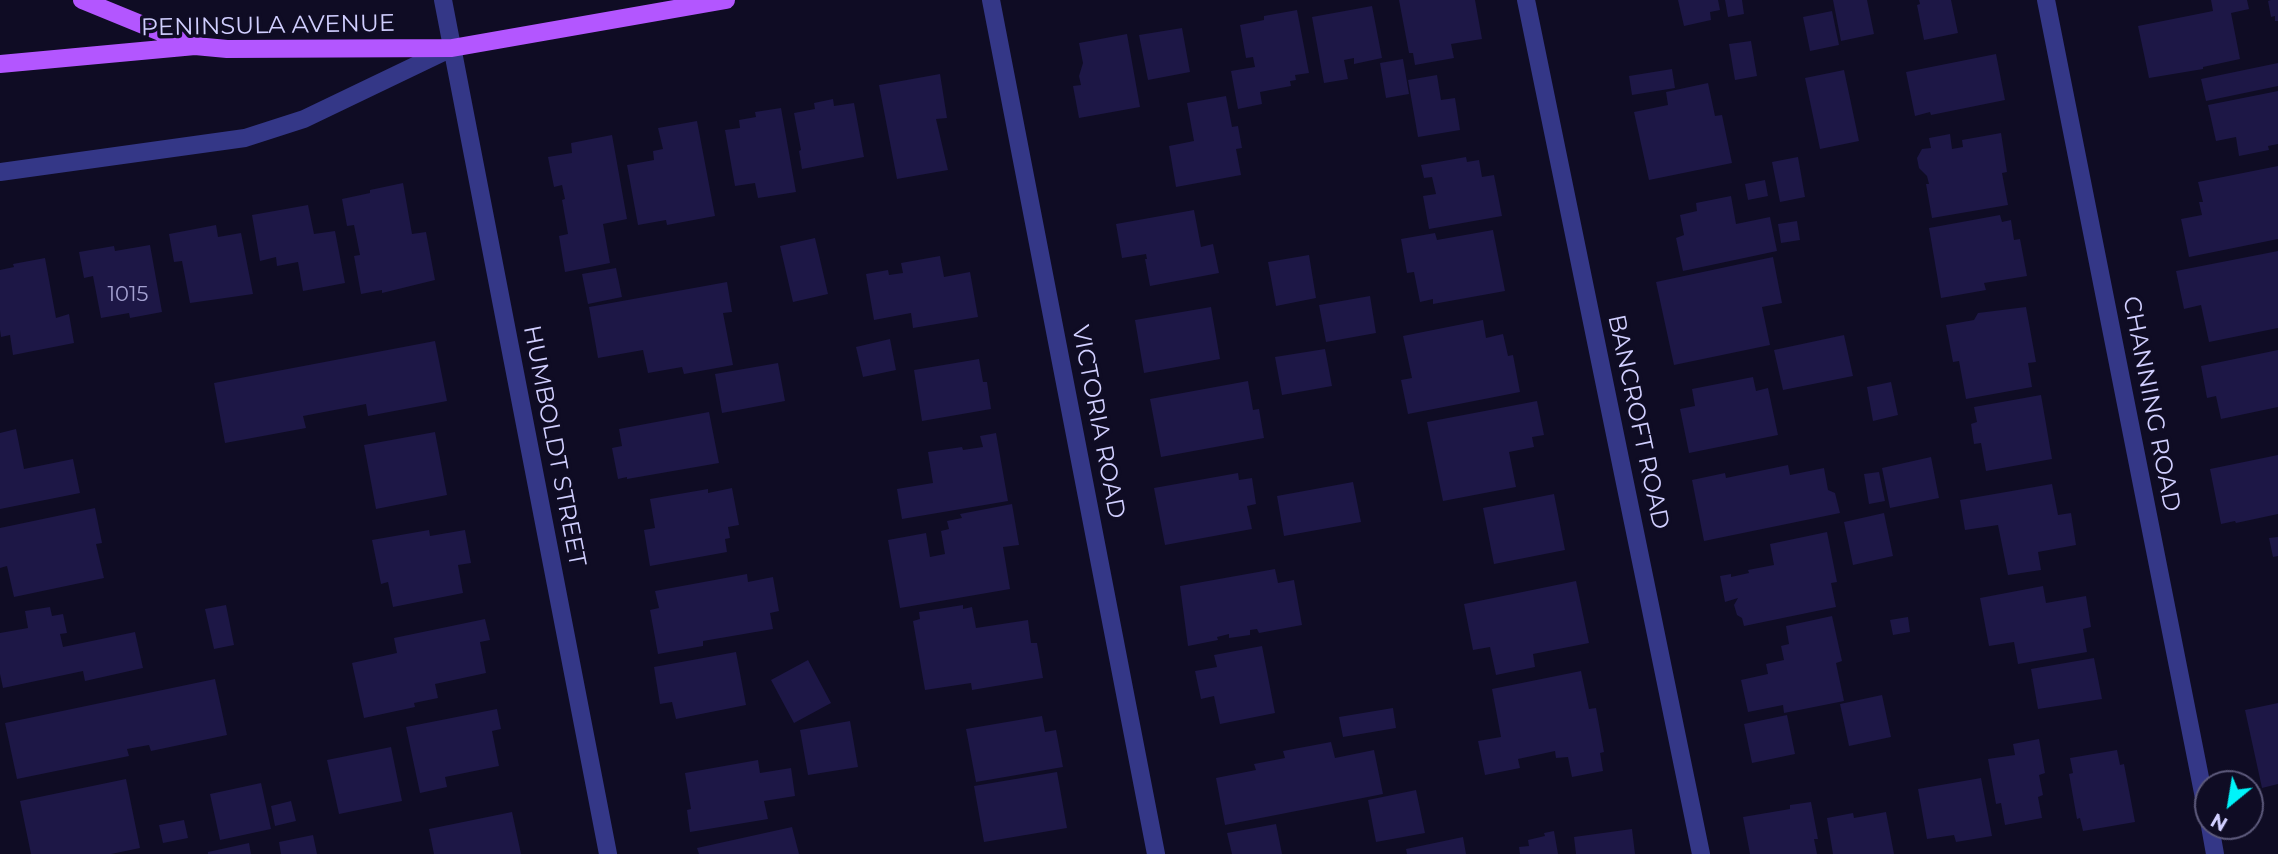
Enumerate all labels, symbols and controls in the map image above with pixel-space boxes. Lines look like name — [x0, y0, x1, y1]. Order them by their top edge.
street label: PENINSULA AVENUE — [141, 9, 395, 43]
house number: 1015 — [108, 282, 148, 308]
street label: CHANNING ROAD — [2116, 294, 2186, 514]
street label: BANCROFT ROAD — [1601, 312, 1675, 532]
street label: HUMBOLDT STREET — [516, 323, 592, 569]
street label: VICTORIA ROAD — [1065, 323, 1131, 521]
north arrow — [2194, 770, 2264, 840]
text: N — [2207, 808, 2232, 836]

